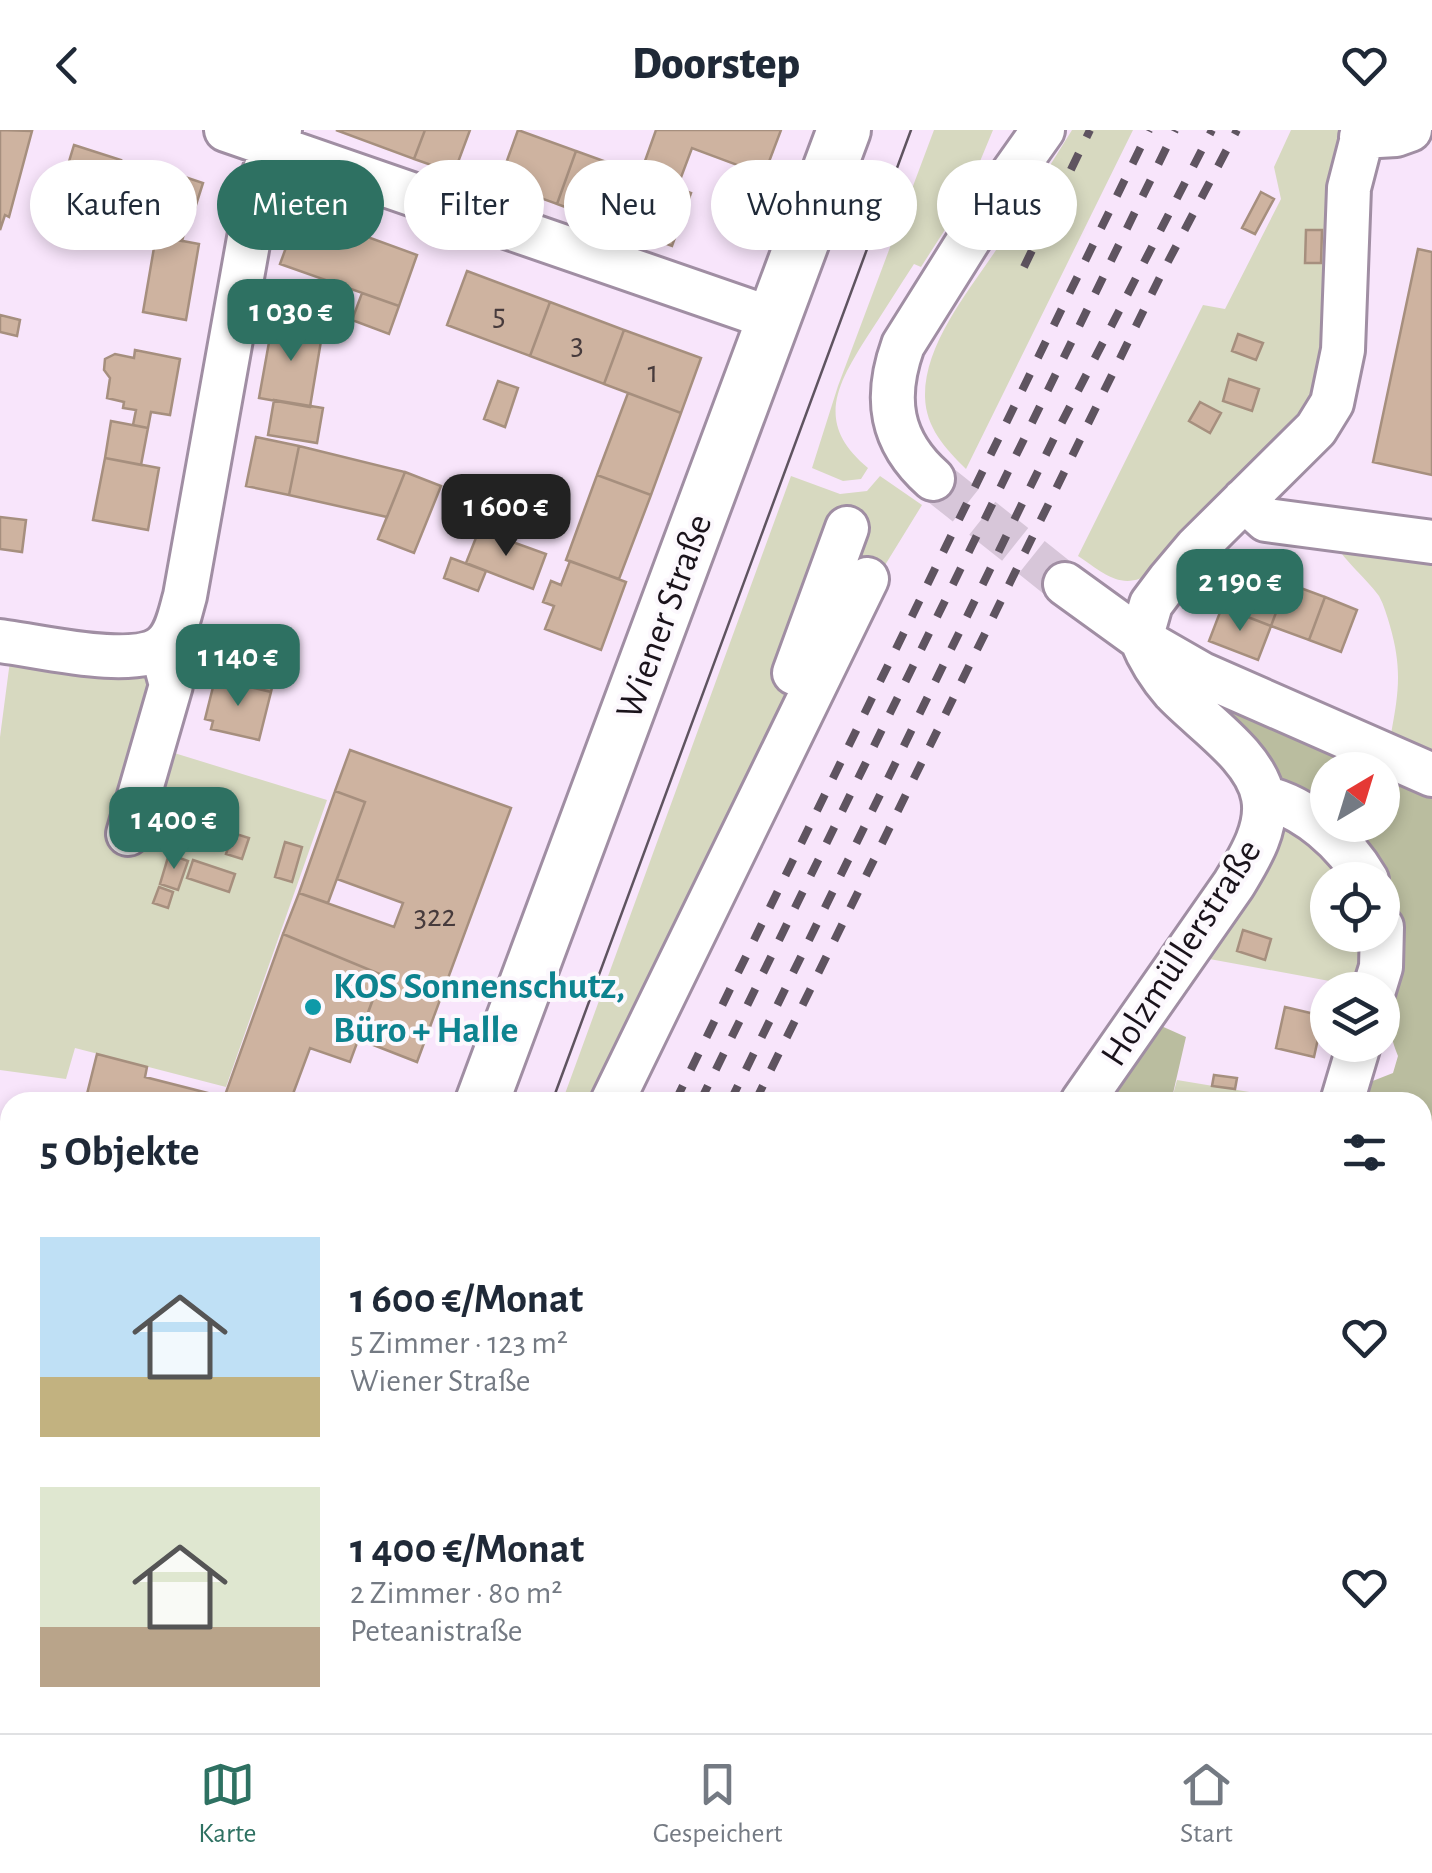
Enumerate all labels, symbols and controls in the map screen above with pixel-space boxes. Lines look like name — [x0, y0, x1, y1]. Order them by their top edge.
icon: back — [40, 38, 95, 93]
icon: heart — [1337, 38, 1392, 93]
text: Doorstep — [632, 42, 800, 87]
chip: Kaufen — [30, 160, 197, 250]
chip: Mieten — [217, 160, 384, 250]
chip: Filter — [404, 160, 544, 250]
chip: Neu — [564, 160, 691, 250]
chip: Wohnung — [711, 160, 917, 250]
chip: Haus — [937, 160, 1077, 250]
pin: 1 030 € — [199, 279, 383, 364]
text: 1 030 € — [249, 295, 333, 327]
house number: 5 — [492, 299, 506, 331]
house number: 3 — [570, 328, 584, 360]
house number: 1 — [647, 356, 659, 388]
pin: 1 600 € — [414, 474, 598, 559]
text: 1 600 € — [464, 490, 548, 522]
street label: Wiener Straße — [610, 509, 719, 724]
pin: 2 190 € — [1148, 549, 1332, 634]
text: 2 190 € — [1198, 565, 1282, 597]
pin: 1 140 € — [146, 624, 330, 709]
text: 1 140 € — [198, 640, 278, 672]
north arrow — [1310, 752, 1400, 842]
map controls — [1310, 752, 1400, 1062]
pin: 1 400 € — [82, 787, 266, 872]
text: 1 400 € — [131, 803, 217, 835]
street label: Holzmüllerstraße — [1095, 833, 1269, 1073]
button: locate — [1310, 862, 1400, 952]
house number: 322 — [414, 900, 456, 932]
place label: KOS Sonnenschutz, Büro + Halle — [333, 968, 625, 1050]
button: layers — [1310, 972, 1400, 1062]
marker: KOS Sonnenschutz, Büro + Halle — [302, 996, 324, 1018]
icon: filters — [1337, 1125, 1392, 1180]
text: 5 Objekte — [40, 1131, 200, 1173]
icon: home — [120, 1277, 240, 1397]
text: 1 600 €/Monat — [350, 1278, 583, 1320]
icon: heart — [1337, 1310, 1392, 1365]
text: 5 Zimmer · 123 m² — [350, 1327, 568, 1359]
text: Wiener Straße — [350, 1365, 531, 1397]
icon: home — [120, 1527, 240, 1647]
text: 1 400 €/Monat — [350, 1528, 584, 1570]
icon: heart — [1337, 1560, 1392, 1615]
text: 2 Zimmer · 80 m² — [350, 1577, 562, 1609]
text: Peteanistraße — [350, 1615, 523, 1647]
tab: Karte — [198, 1757, 256, 1851]
tab: Gespeichert — [653, 1757, 782, 1851]
tab: Start — [1179, 1757, 1234, 1851]

